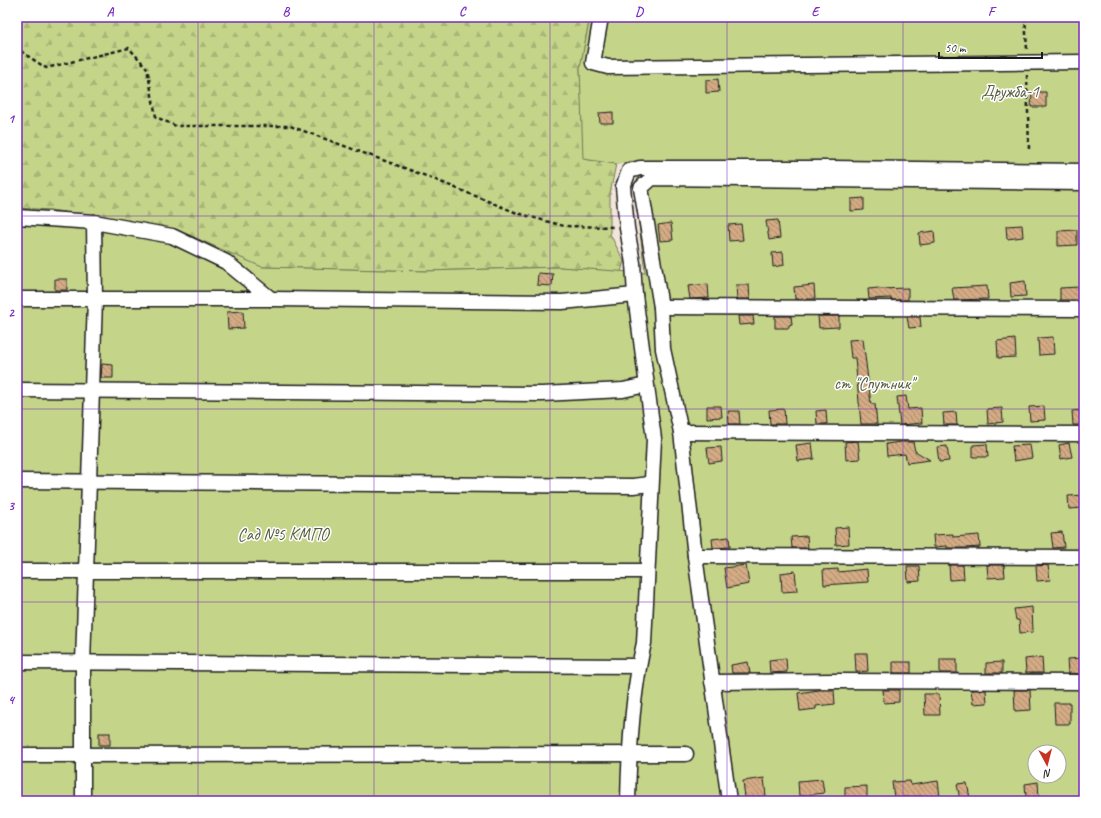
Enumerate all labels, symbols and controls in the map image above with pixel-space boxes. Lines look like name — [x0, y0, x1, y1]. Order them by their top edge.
text: A — [107, 4, 115, 20]
text: B — [283, 4, 291, 20]
text: C — [459, 4, 467, 20]
text: D — [635, 4, 644, 20]
text: E — [812, 4, 821, 20]
text: F — [988, 4, 997, 20]
scale bar — [939, 34, 1042, 60]
text: 50 m — [945, 40, 967, 56]
park label: Дружба-1 — [981, 81, 1040, 102]
text: 1 — [8, 111, 16, 127]
text: 2 — [8, 305, 15, 321]
park label: ст "Спутник" — [834, 373, 918, 394]
text: 3 — [8, 498, 15, 514]
park label: Сад №5 КМПО — [238, 524, 331, 545]
text: 4 — [8, 692, 16, 708]
north arrow — [1027, 744, 1067, 784]
text: N — [1042, 767, 1052, 782]

